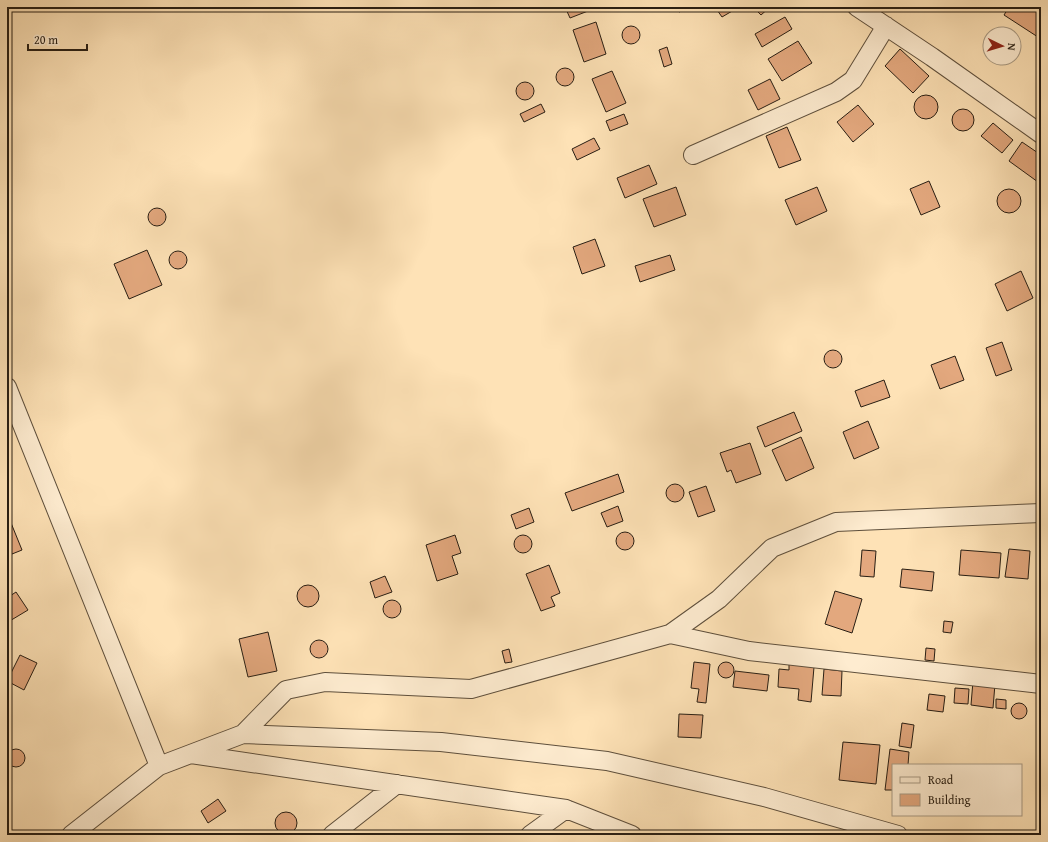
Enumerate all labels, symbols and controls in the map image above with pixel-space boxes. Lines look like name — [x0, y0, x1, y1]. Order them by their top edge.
scale bar — [28, 26, 87, 52]
north arrow — [982, 26, 1022, 66]
text: 20 m — [34, 31, 58, 48]
text: N — [1004, 43, 1020, 52]
legend — [892, 764, 1022, 816]
text: Road — [928, 771, 954, 788]
text: Building — [928, 791, 971, 808]

